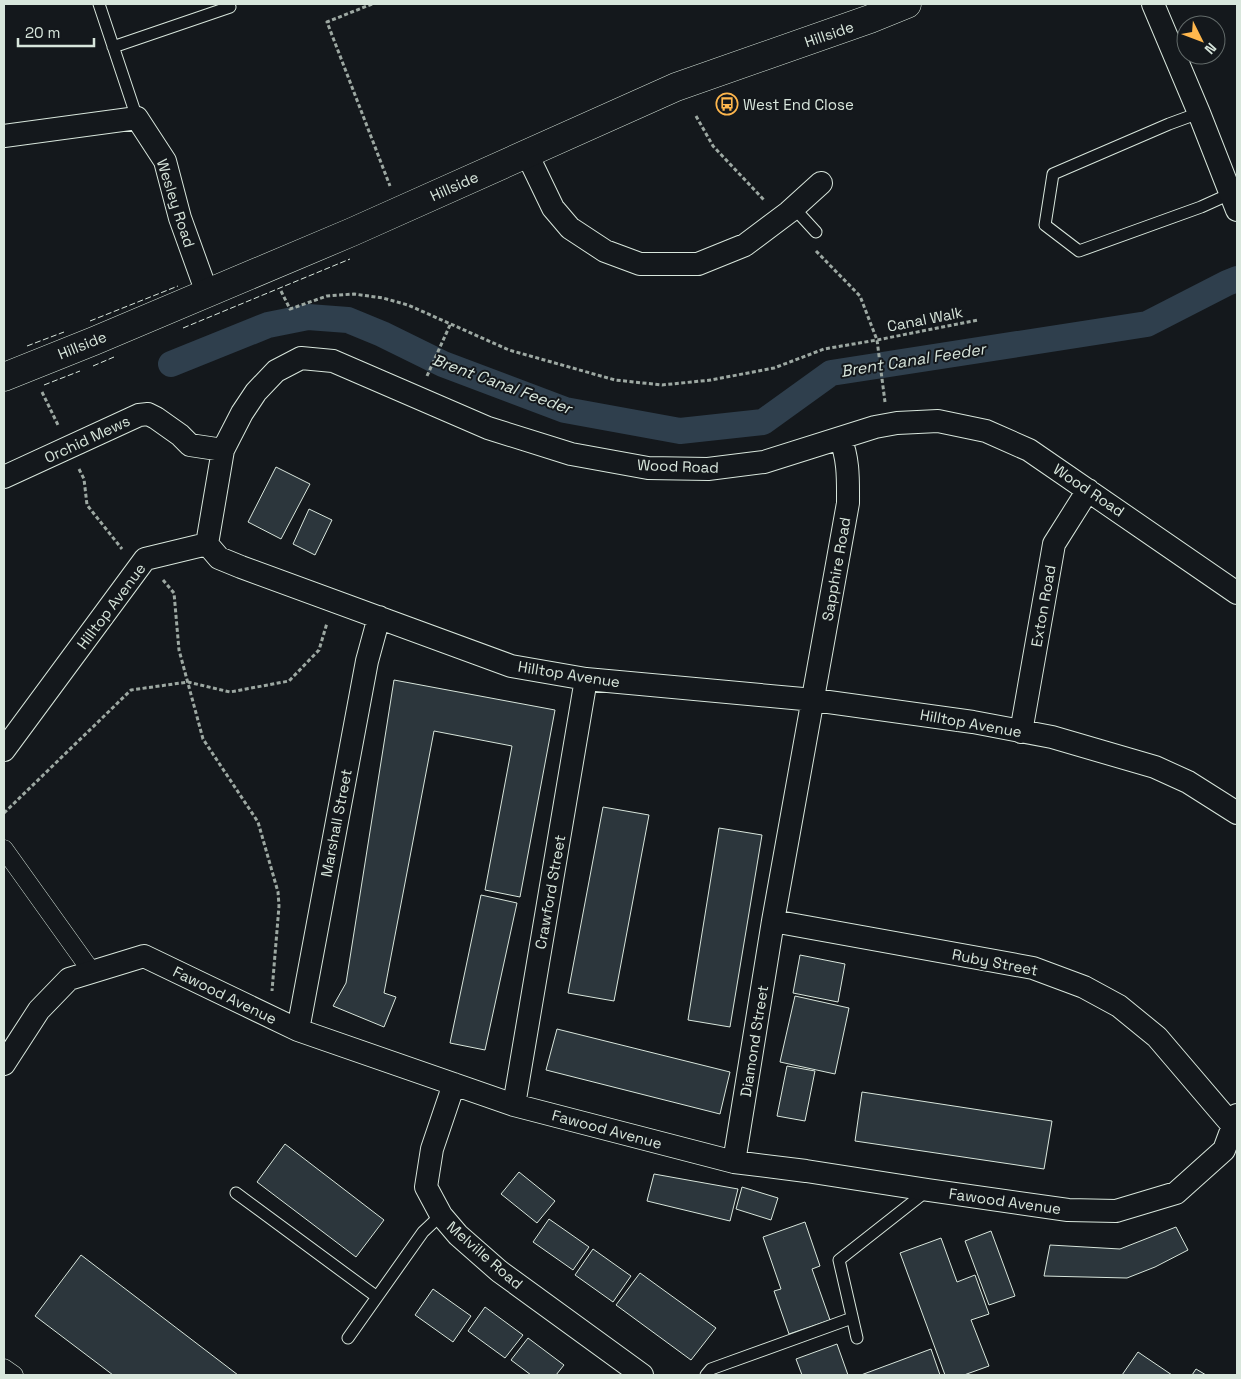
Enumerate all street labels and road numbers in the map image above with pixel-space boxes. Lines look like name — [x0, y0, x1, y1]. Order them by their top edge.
street label: Hillside — [802, 17, 856, 51]
street label: Wesley Road — [153, 156, 199, 250]
street label: Hillside — [427, 167, 481, 205]
street label: Canal Walk — [885, 302, 965, 336]
street label: Hillside — [55, 327, 109, 363]
street label: Orchid Mews — [41, 411, 133, 467]
street label: Wood Road — [637, 455, 719, 477]
street label: Wood Road — [1050, 459, 1128, 521]
street label: Sapphire Road — [818, 516, 854, 622]
street label: Hilltop Avenue — [72, 559, 150, 653]
street label: Exton Road — [1026, 563, 1060, 649]
street label: Hilltop Avenue — [517, 657, 621, 691]
street label: Hilltop Avenue — [919, 705, 1024, 741]
street label: Marshall Street — [316, 767, 356, 879]
street label: Crawford Street — [531, 833, 569, 951]
street label: Ruby Street — [950, 944, 1040, 980]
street label: Fawood Avenue — [170, 962, 280, 1028]
street label: Diamond Street — [736, 984, 772, 1098]
street label: Fawood Avenue — [550, 1105, 664, 1153]
street label: Fawood Avenue — [948, 1184, 1062, 1218]
street label: Melville Road — [443, 1217, 527, 1293]

